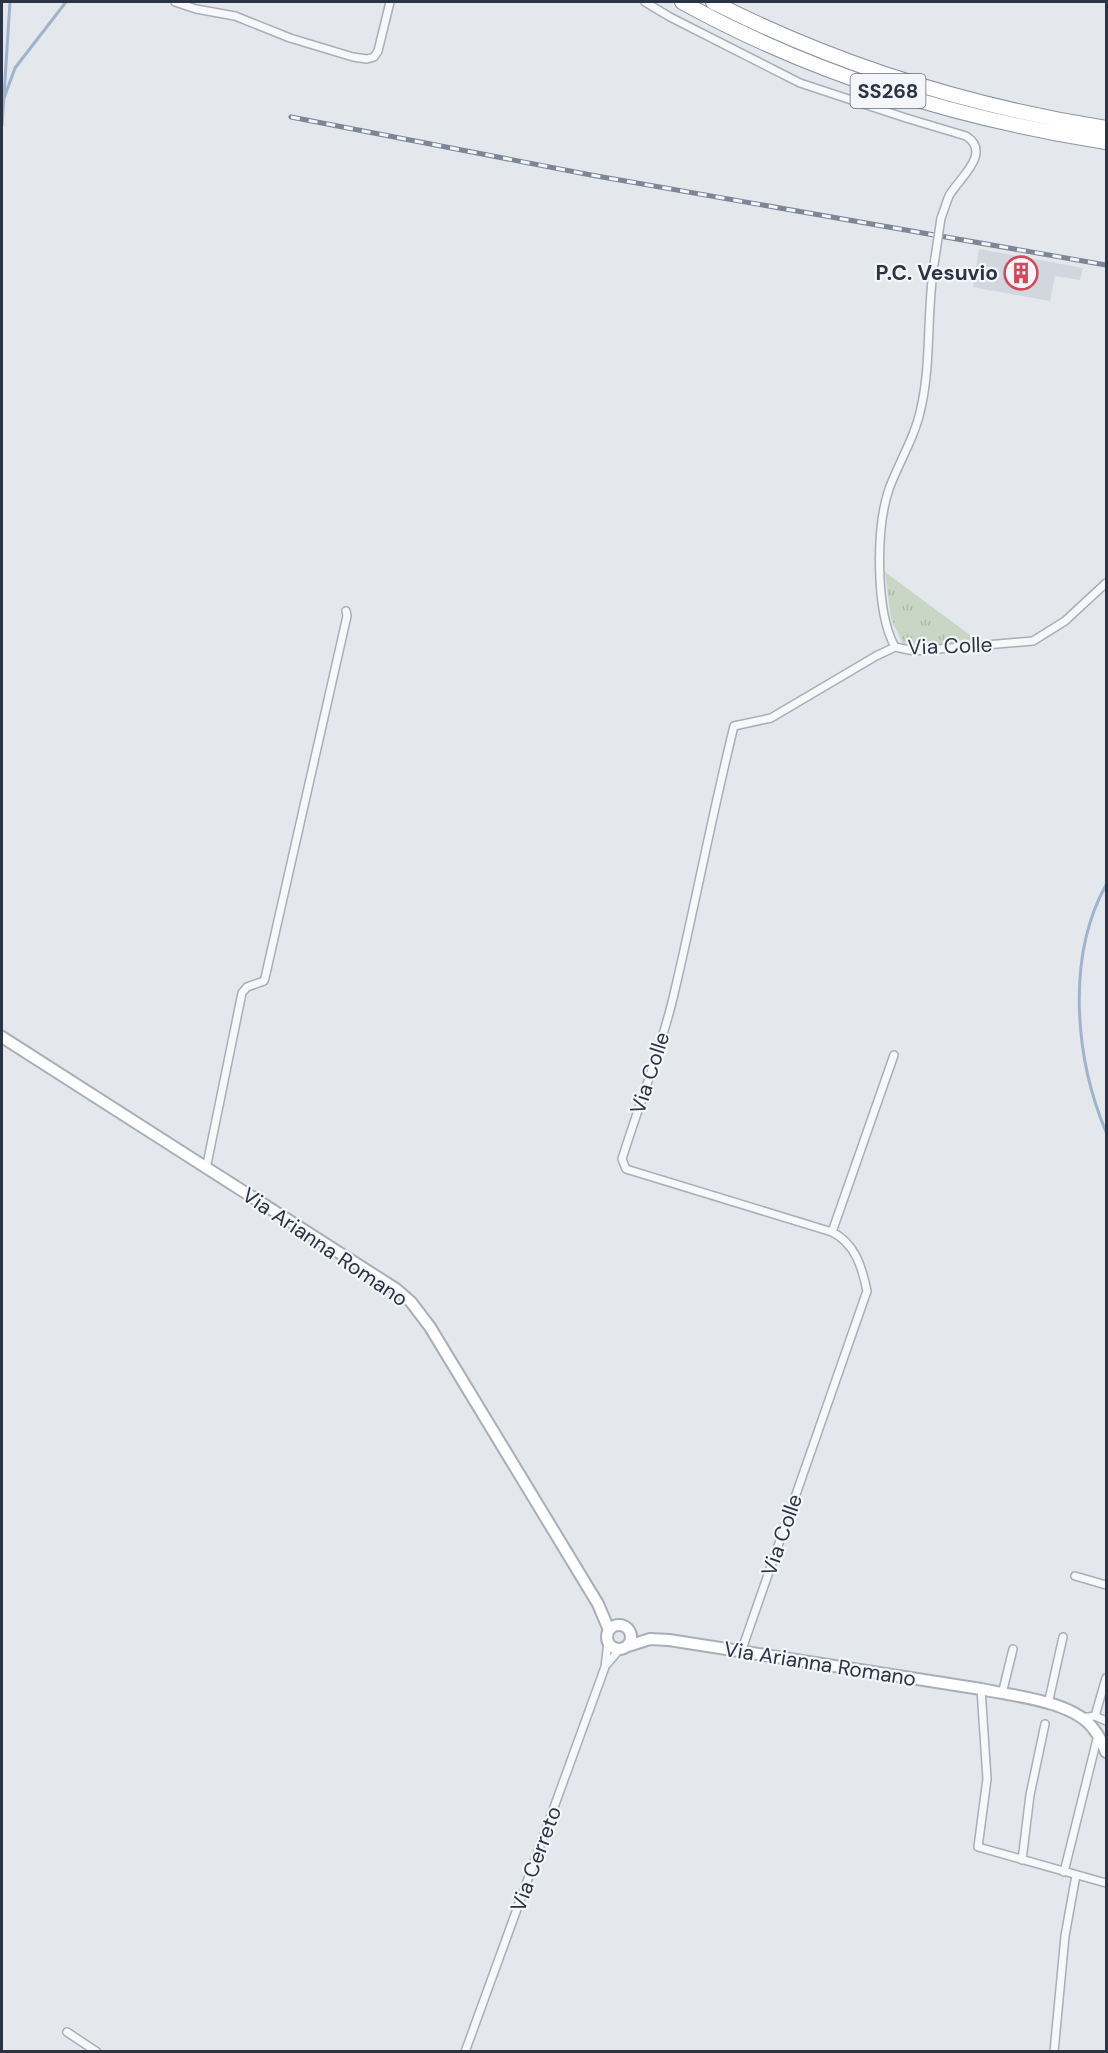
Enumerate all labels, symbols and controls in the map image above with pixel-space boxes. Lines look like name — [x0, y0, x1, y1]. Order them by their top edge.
road number: SS268 — [850, 74, 926, 108]
building icon: P.C. Vesuvio — [1003, 255, 1039, 291]
place label: P.C. Vesuvio — [875, 259, 998, 287]
street label: Via Colle — [907, 631, 993, 661]
street label: Via Colle — [624, 1028, 676, 1118]
street label: Via Arianna Romano — [237, 1181, 413, 1313]
street label: Via Colle — [755, 1490, 809, 1580]
street label: Via Arianna Romano — [722, 1635, 918, 1693]
street label: Via Cerreto — [504, 1802, 568, 1916]

